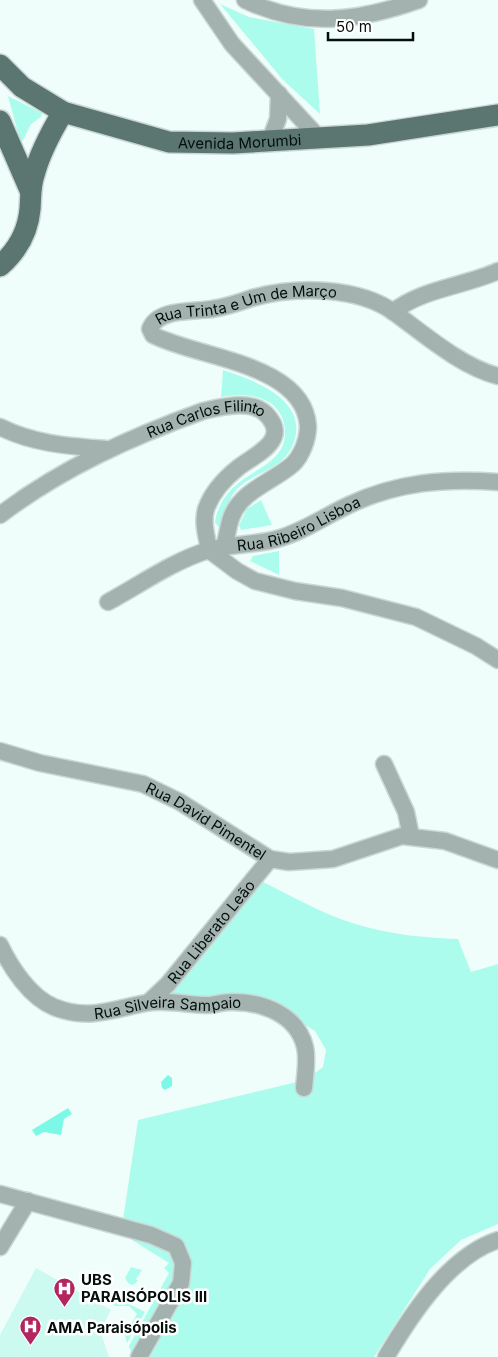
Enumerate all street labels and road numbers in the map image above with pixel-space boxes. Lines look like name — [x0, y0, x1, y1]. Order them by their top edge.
street label: Avenida Morumbi — [178, 129, 302, 153]
street label: Rua Trinta e Um de Março — [152, 281, 338, 328]
street label: Rua Carlos Filinto — [144, 396, 270, 441]
street label: Rua Ribeiro Lisboa — [236, 492, 363, 555]
street label: Rua David Pimentel — [143, 778, 270, 864]
street label: Rua Liberato Leão — [163, 876, 259, 987]
street label: Rua Silveira Sampaio — [93, 992, 241, 1023]

